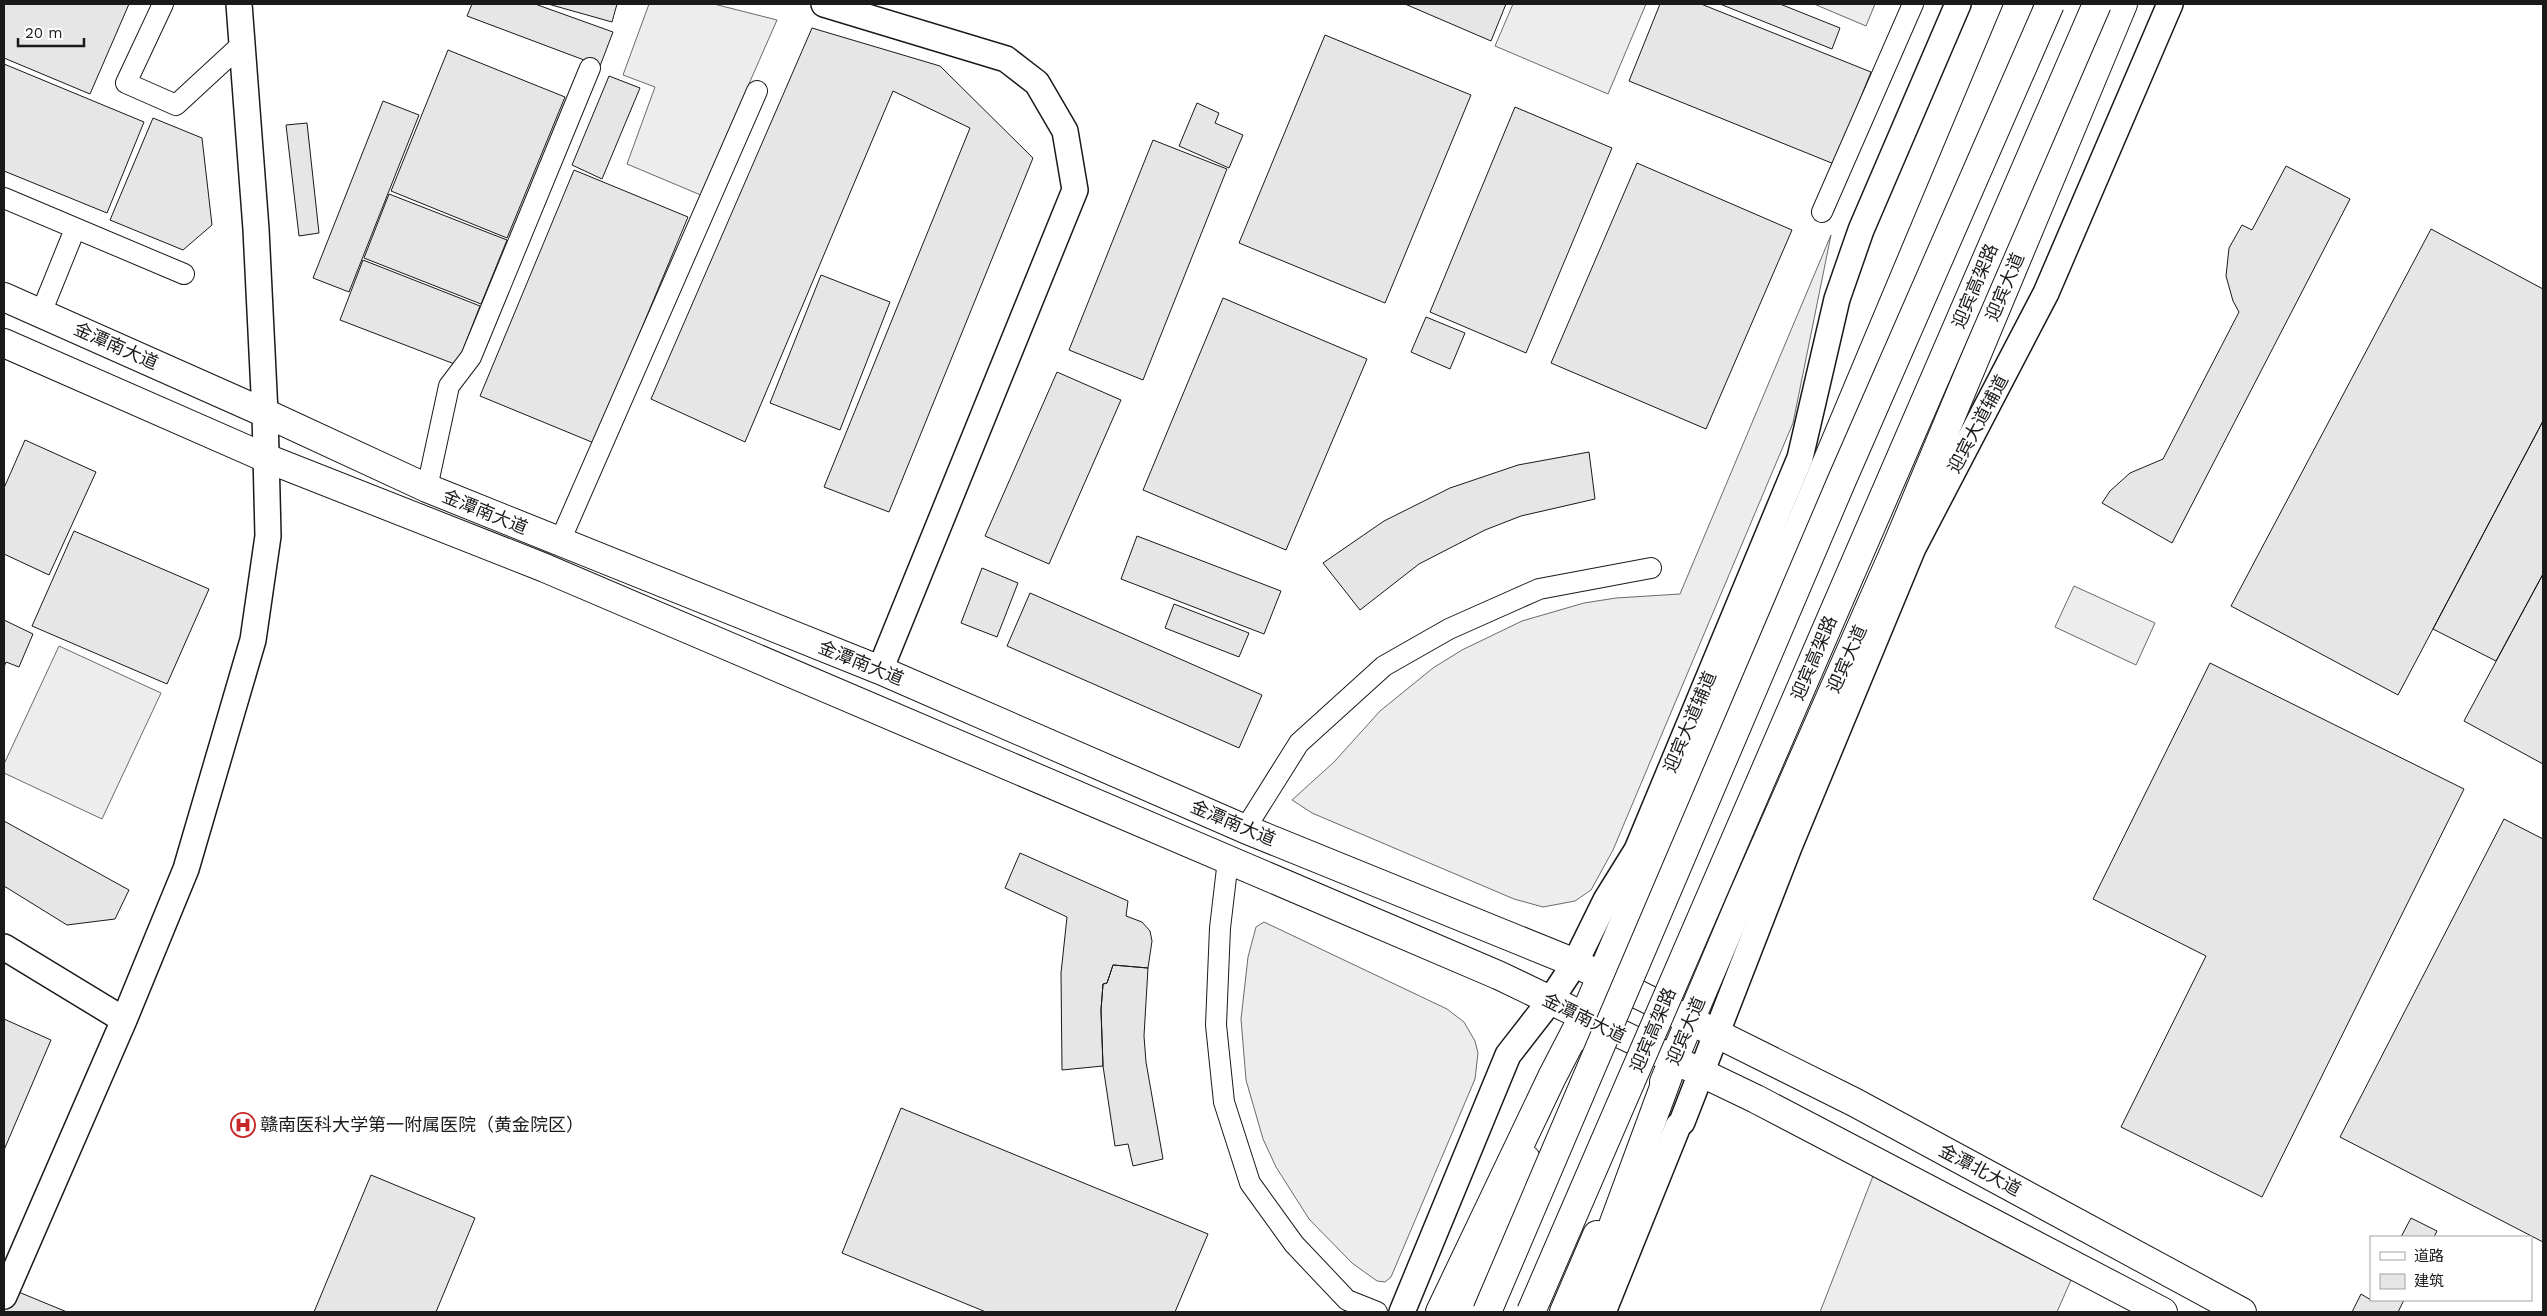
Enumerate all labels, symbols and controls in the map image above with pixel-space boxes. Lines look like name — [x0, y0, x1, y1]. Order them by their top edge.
scale bar — [18, 15, 84, 47]
text: 20 m — [25, 24, 63, 42]
street label: 迎宾高架路 — [1947, 240, 2002, 331]
street label: 迎宾大道 — [1981, 250, 2028, 324]
street label: 金潭南大道 — [71, 318, 162, 373]
street label: 迎宾大道辅道 — [1943, 371, 2012, 476]
street label: 金潭南大道 — [440, 485, 531, 538]
street label: 迎宾高架路 — [1786, 612, 1841, 703]
street label: 迎宾大道 — [1822, 622, 1871, 696]
street label: 金潭南大道 — [816, 636, 907, 689]
street label: 迎宾大道辅道 — [1659, 668, 1720, 776]
street label: 金潭南大道 — [1188, 795, 1279, 850]
street label: 迎宾高架路 — [1625, 984, 1680, 1075]
street label: 金潭南大道 — [1539, 988, 1629, 1047]
street label: 迎宾大道 — [1662, 994, 1709, 1068]
hospital icon: 赣南医科大学第一附属医院（黄金院区） — [230, 1112, 256, 1138]
place label: 赣南医科大学第一附属医院（黄金院区） — [260, 1114, 584, 1135]
street label: 金潭北大道 — [1936, 1139, 2025, 1200]
legend — [2370, 1236, 2532, 1301]
text: 道路 — [2414, 1247, 2444, 1265]
text: 建筑 — [2414, 1272, 2444, 1290]

